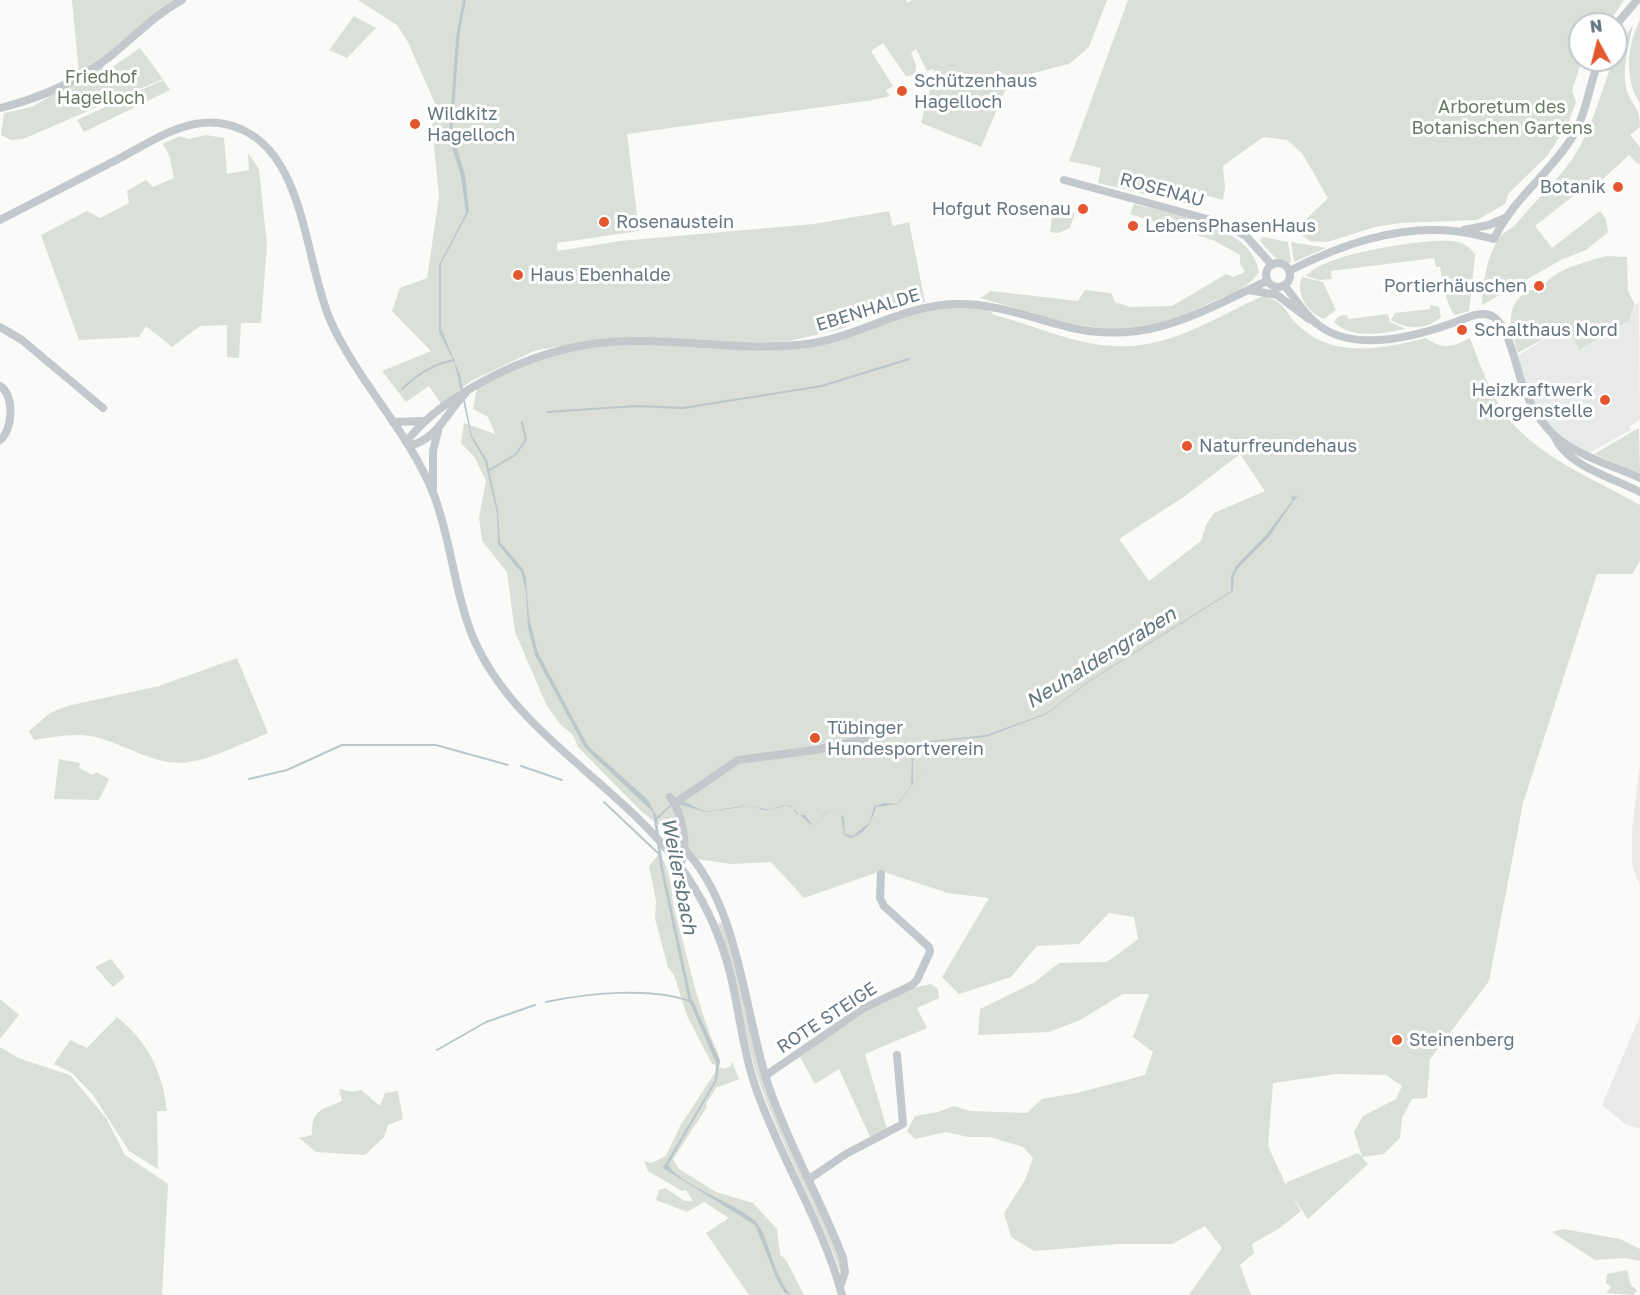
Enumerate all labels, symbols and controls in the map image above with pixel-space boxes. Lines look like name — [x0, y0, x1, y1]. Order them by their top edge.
north arrow — [1568, 12, 1628, 72]
text: N — [1589, 15, 1603, 37]
park label: Friedhof Hagelloch — [57, 66, 145, 109]
place label: Schützenhaus Hagelloch — [914, 70, 1037, 112]
marker: Schützenhaus Hagelloch — [895, 84, 909, 98]
park label: Arboretum des Botanischen Gartens — [1411, 96, 1593, 138]
place label: Wildkitz Hagelloch — [427, 103, 515, 146]
marker: Wildkitz Hagelloch — [408, 117, 422, 131]
street label: ROSENAU — [1117, 168, 1207, 212]
place label: Botanik — [1540, 176, 1606, 198]
marker: Botanik — [1611, 180, 1625, 194]
place label: Hofgut Rosenau — [932, 198, 1071, 220]
marker: Hofgut Rosenau — [1076, 202, 1090, 216]
place label: Rosenaustein — [616, 211, 734, 233]
marker: Rosenaustein — [597, 215, 611, 229]
place label: LebensPhasenHaus — [1145, 215, 1316, 237]
marker: LebensPhasenHaus — [1126, 219, 1140, 233]
place label: Haus Ebenhalde — [530, 264, 671, 286]
marker: Haus Ebenhalde — [511, 268, 525, 282]
place label: Portierhäuschen — [1384, 275, 1527, 297]
marker: Portierhäuschen — [1532, 279, 1546, 293]
street label: EBENHALDE — [814, 284, 922, 336]
place label: Schalthaus Nord — [1474, 319, 1618, 341]
marker: Schalthaus Nord — [1455, 323, 1469, 337]
place label: Heizkraftwerk Morgenstelle — [1472, 379, 1593, 422]
marker: Heizkraftwerk Morgenstelle — [1598, 393, 1612, 407]
place label: Naturfreundehaus — [1199, 435, 1357, 457]
marker: Naturfreundehaus — [1180, 439, 1194, 453]
water label: Neuhaldengraben — [1022, 602, 1180, 714]
place label: Tübinger Hundesportverein — [827, 717, 984, 760]
marker: Tübinger Hundesportverein — [808, 731, 822, 745]
water label: Weilersbach — [656, 816, 702, 936]
street label: ROTE STEIGE — [773, 978, 881, 1058]
place label: Steinenberg — [1409, 1029, 1515, 1051]
marker: Steinenberg — [1390, 1033, 1404, 1047]

